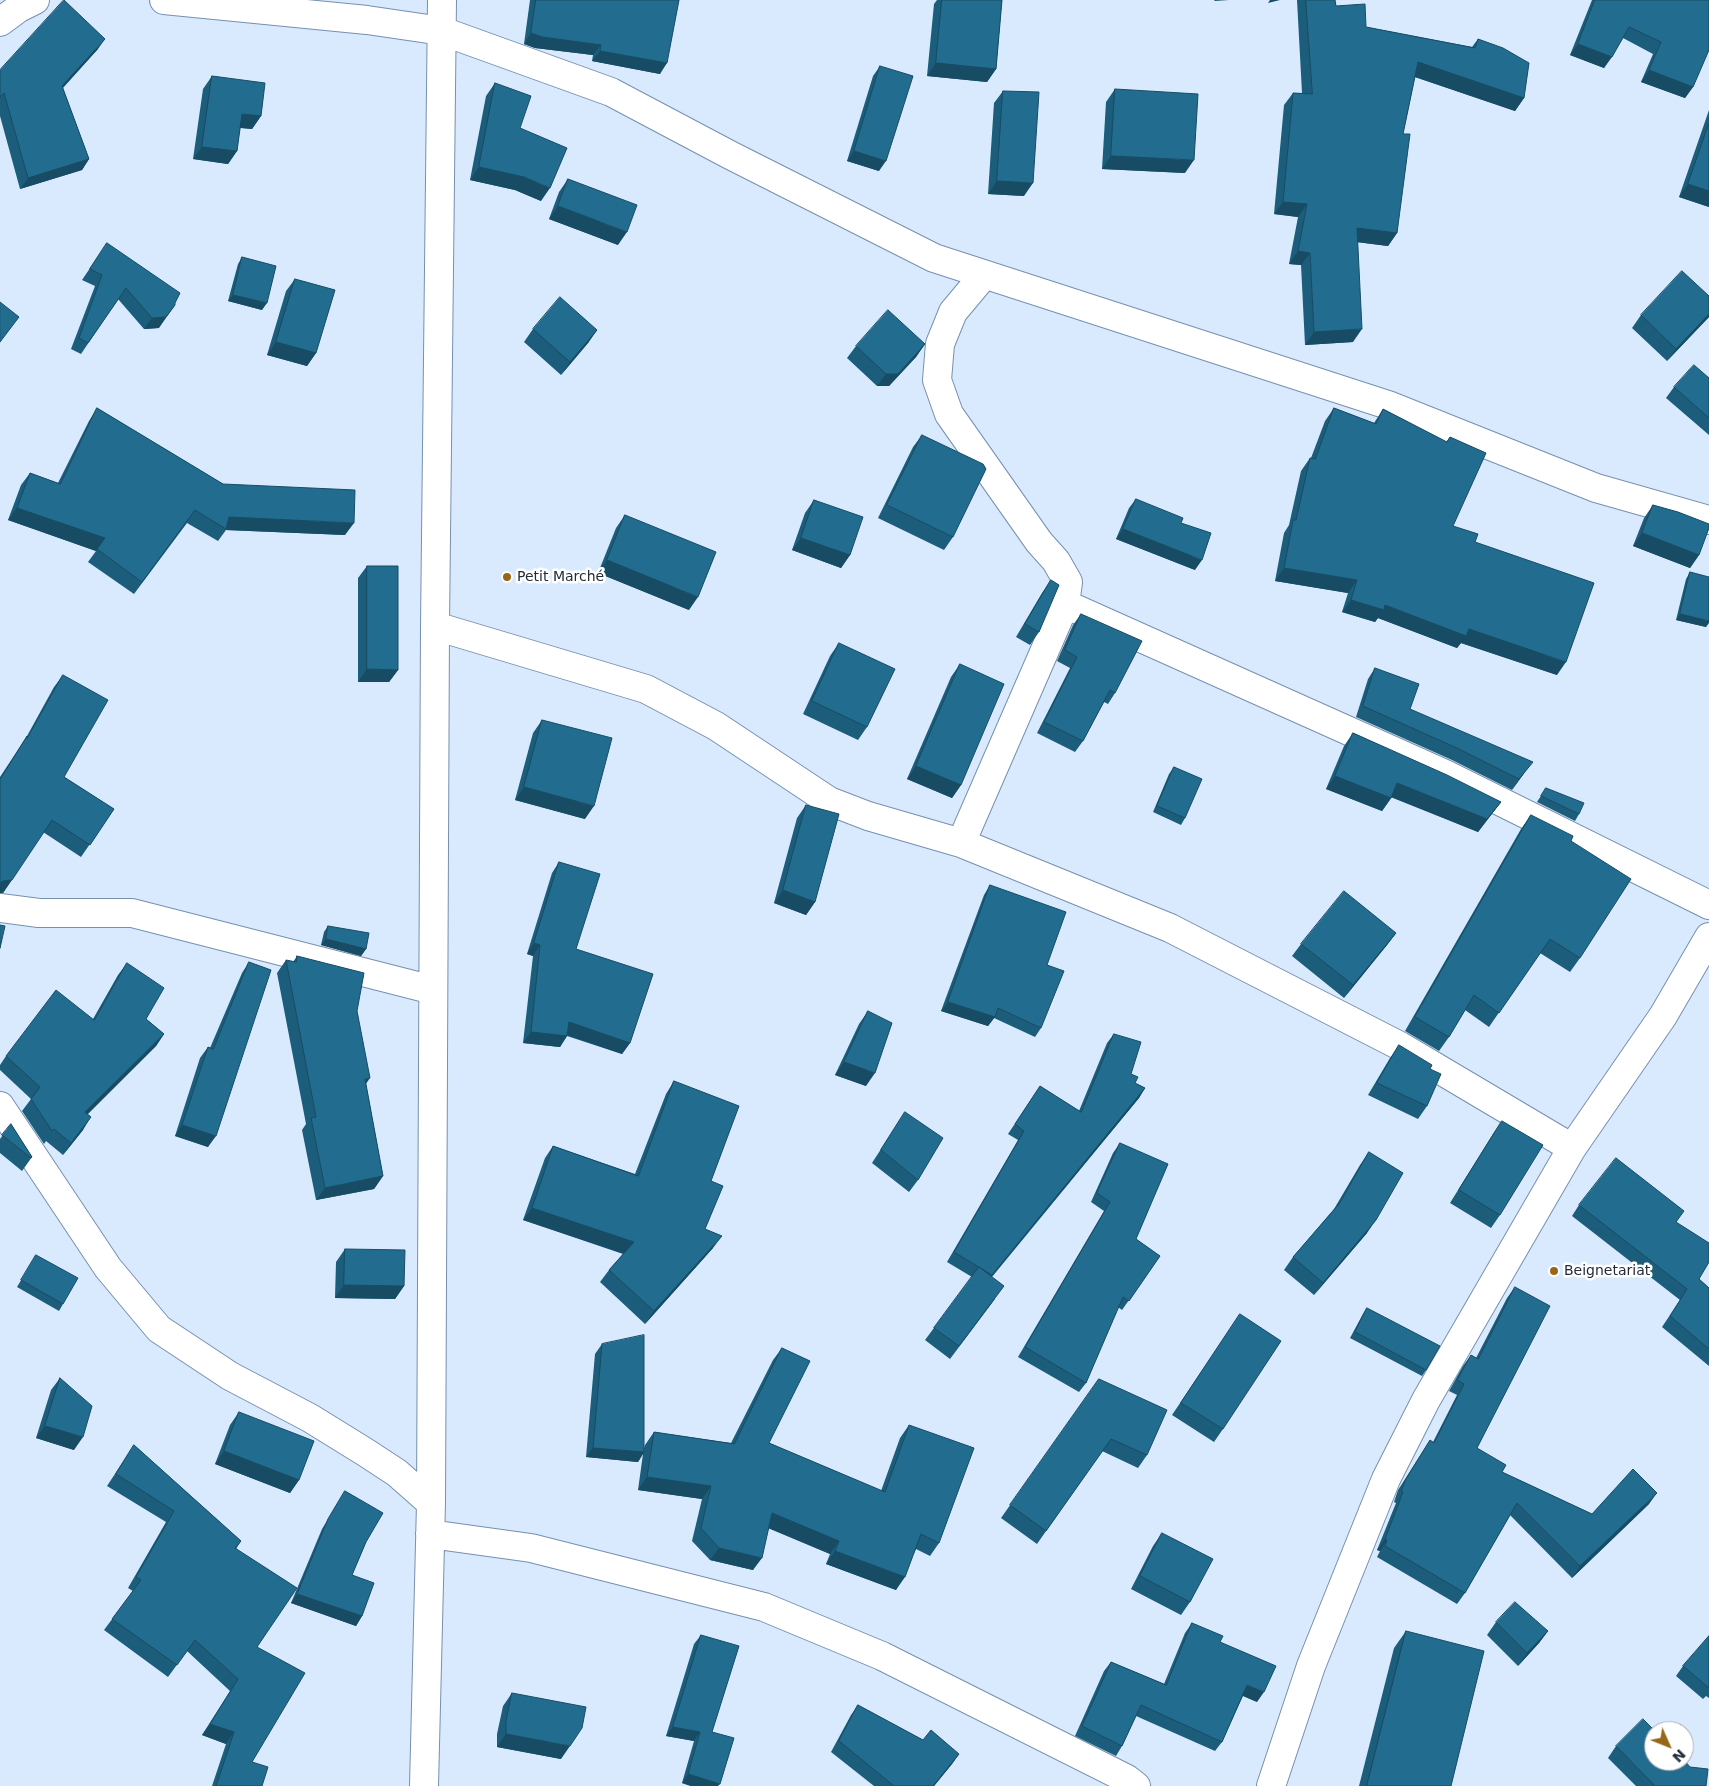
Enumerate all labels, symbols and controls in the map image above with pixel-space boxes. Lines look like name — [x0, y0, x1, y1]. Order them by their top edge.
place label: Petit Marché — [517, 569, 604, 585]
marker: Petit Marché — [501, 571, 513, 583]
place label: Beignetariat — [1564, 1263, 1650, 1279]
marker: Beignetariat — [1548, 1265, 1560, 1277]
north arrow — [1644, 1721, 1694, 1771]
text: N — [1669, 1746, 1689, 1765]

